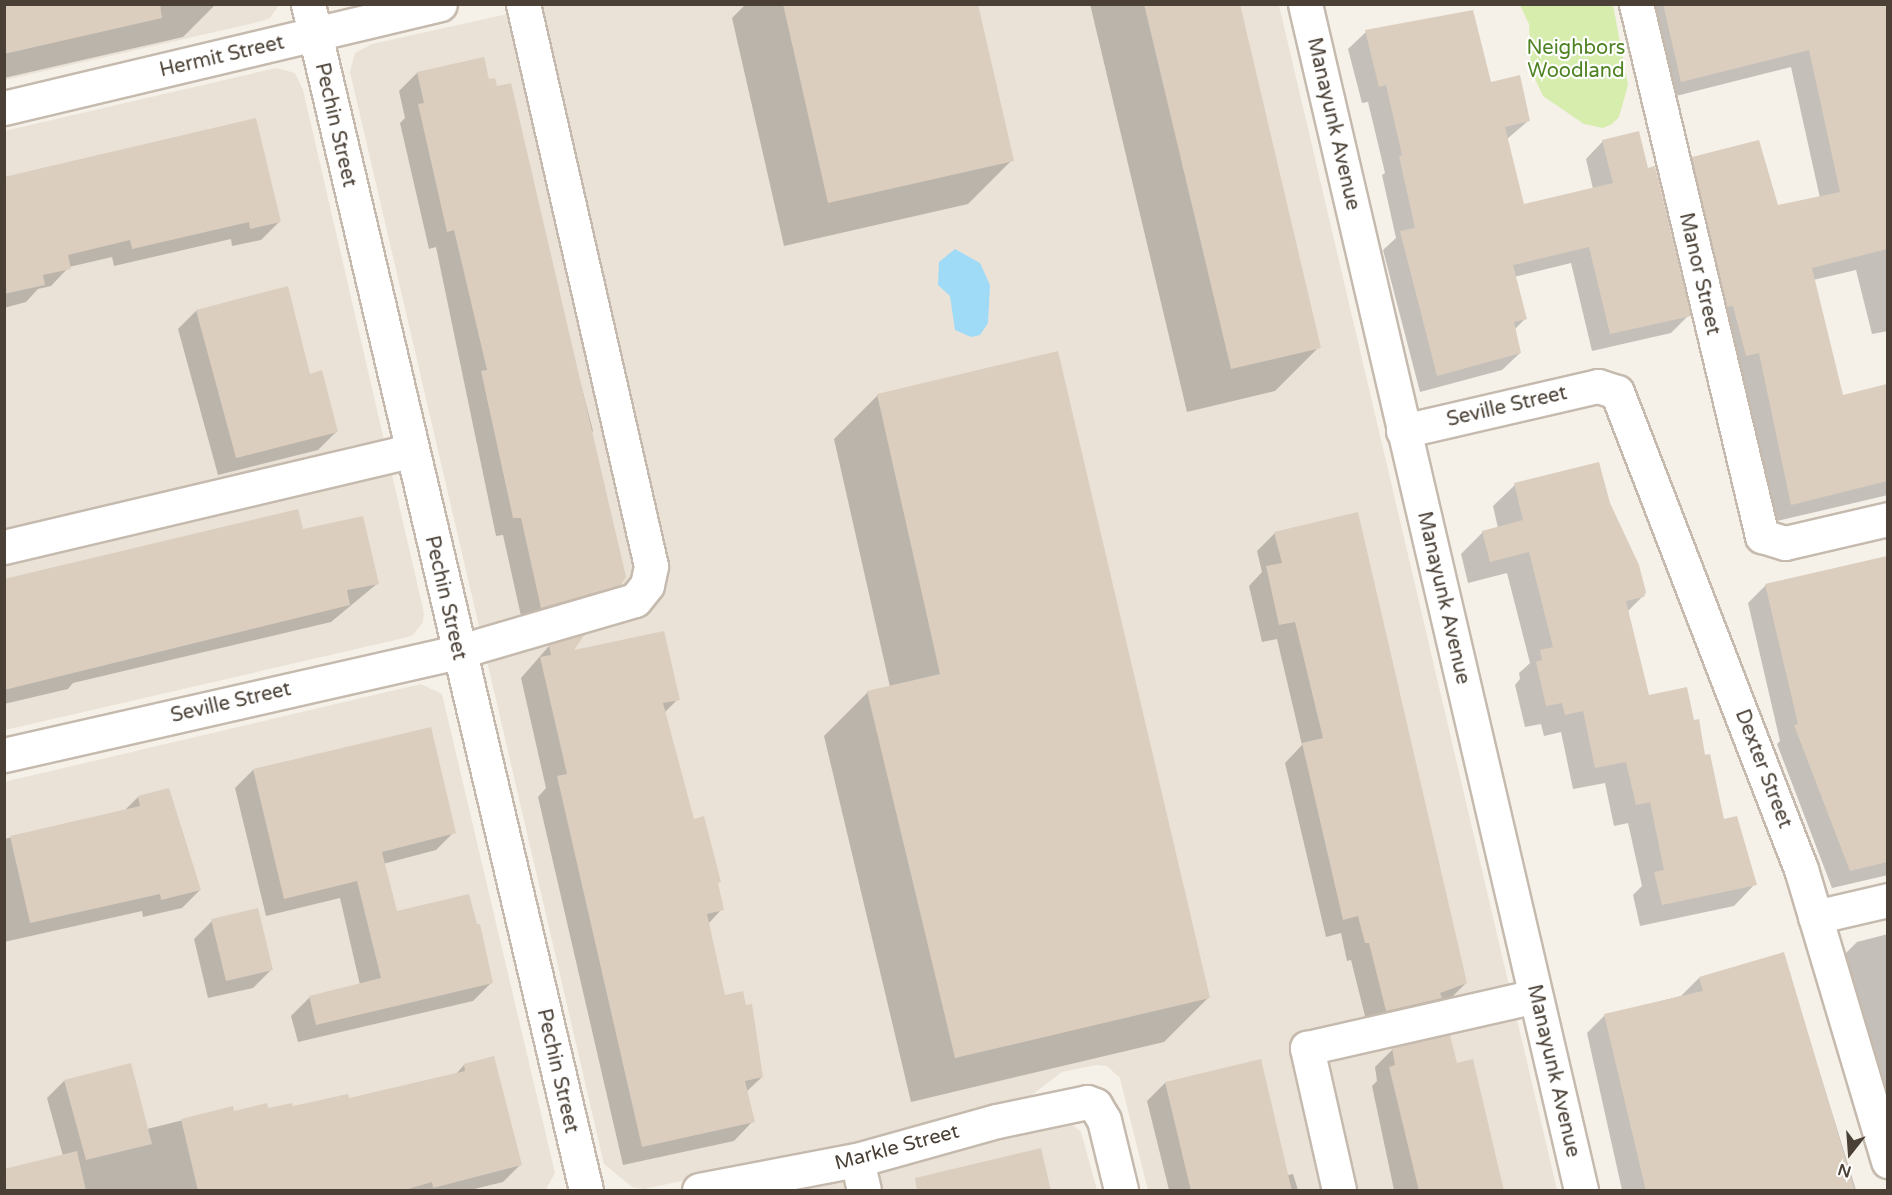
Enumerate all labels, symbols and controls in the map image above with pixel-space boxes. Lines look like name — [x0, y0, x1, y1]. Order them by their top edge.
street label: Hermit Street — [157, 31, 287, 83]
street label: Manayunk Avenue — [1301, 35, 1365, 213]
park label: Neighbors Woodland — [1527, 37, 1625, 84]
street label: Pechin Street — [309, 61, 361, 189]
street label: Manor Street — [1673, 210, 1725, 338]
street label: Seville Street — [1444, 382, 1570, 432]
street label: Manayunk Avenue — [1411, 509, 1475, 687]
street label: Pechin Street — [419, 534, 471, 662]
street label: Seville Street — [168, 678, 294, 728]
street label: Dexter Street — [1729, 706, 1797, 832]
street label: Manayunk Avenue — [1521, 982, 1585, 1160]
street label: Pechin Street — [531, 1007, 583, 1135]
street label: Markle Street — [832, 1120, 962, 1176]
north arrow — [1820, 1123, 1880, 1183]
text: N — [1836, 1159, 1854, 1182]

